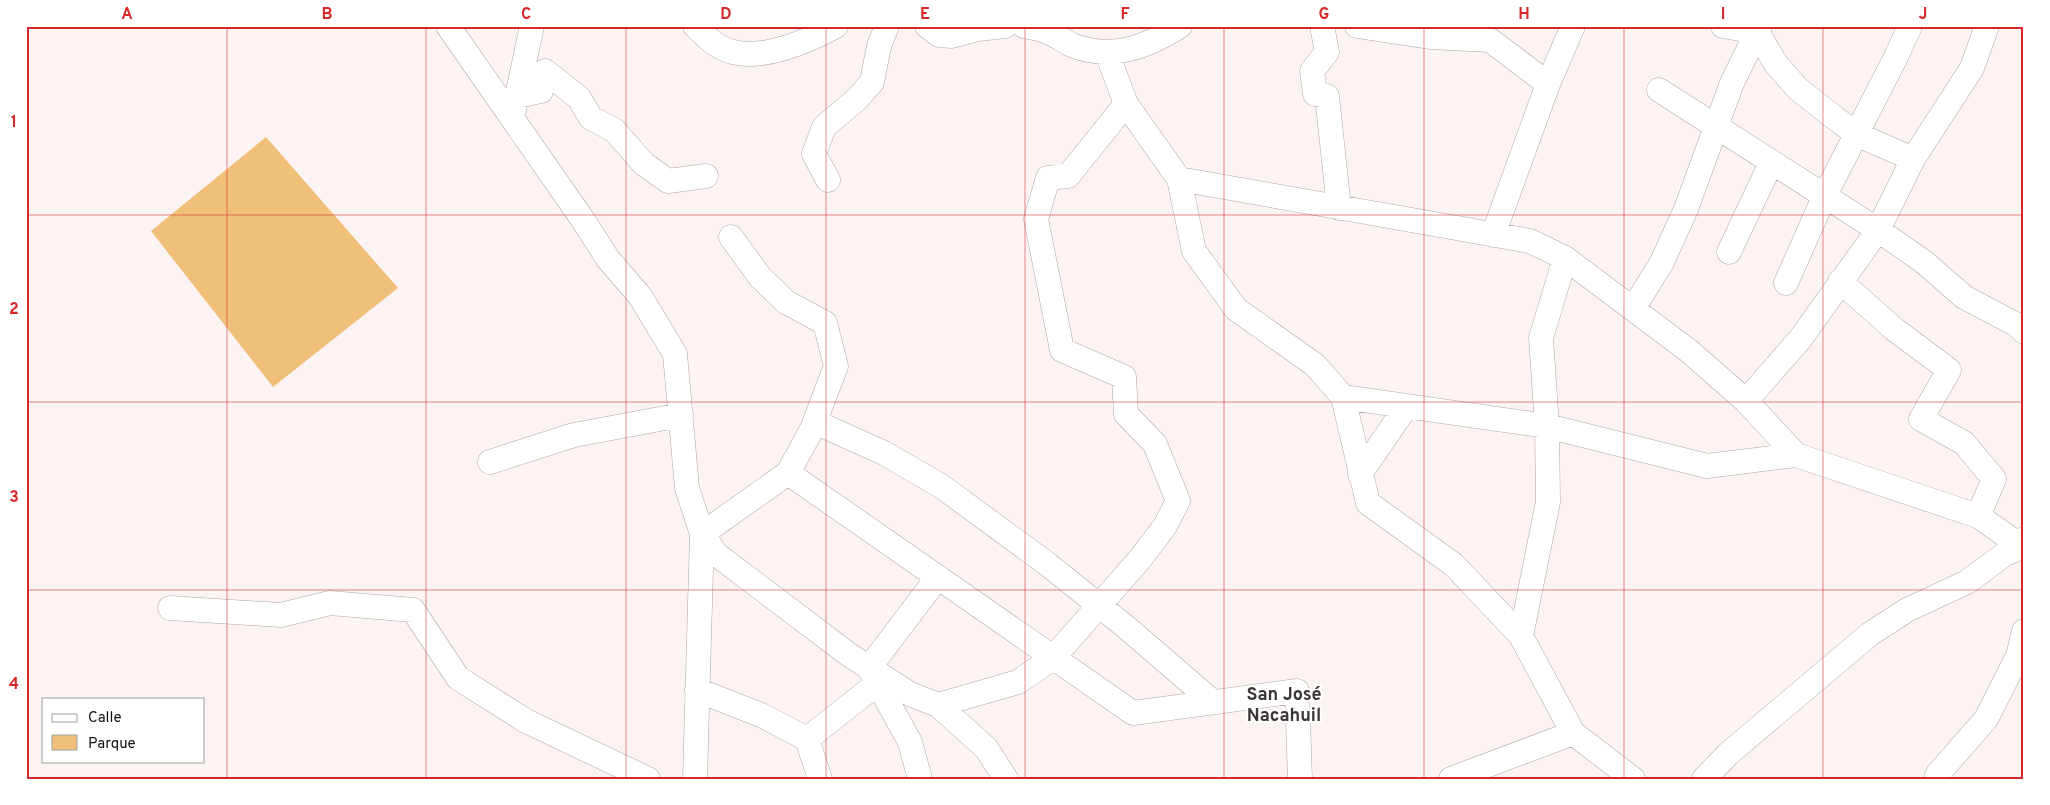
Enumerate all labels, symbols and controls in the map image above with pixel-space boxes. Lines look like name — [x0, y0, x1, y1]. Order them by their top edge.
text: A — [121, 5, 133, 25]
text: B — [321, 5, 333, 25]
text: C — [521, 5, 531, 25]
text: D — [720, 5, 732, 25]
text: E — [920, 5, 930, 25]
text: F — [1120, 5, 1130, 25]
text: G — [1319, 5, 1329, 25]
text: H — [1518, 5, 1530, 25]
text: I — [1721, 5, 1725, 25]
text: J — [1919, 5, 1927, 25]
text: 1 — [11, 113, 17, 133]
text: 2 — [9, 300, 19, 320]
text: 3 — [9, 488, 19, 508]
text: 4 — [9, 675, 19, 695]
district label: San José Nacahuil — [1246, 684, 1322, 728]
legend — [42, 698, 205, 762]
text: Calle — [88, 709, 122, 728]
text: Parque — [88, 735, 136, 754]

